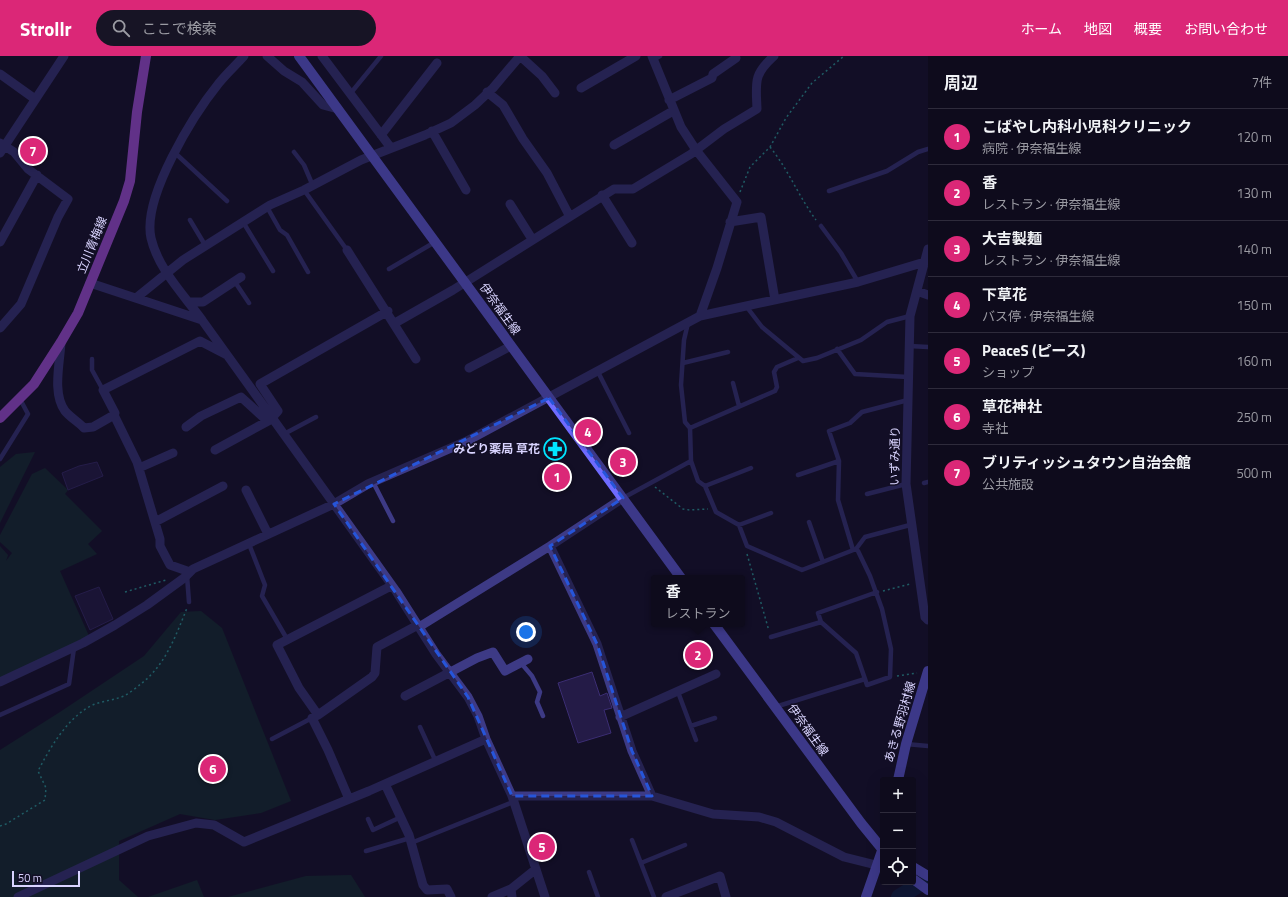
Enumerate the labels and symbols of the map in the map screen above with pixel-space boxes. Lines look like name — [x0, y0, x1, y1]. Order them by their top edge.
pin: 7 — [20, 136, 46, 166]
street label: 立川青梅線 — [71, 213, 112, 276]
street label: 伊奈福生線 — [475, 279, 526, 339]
pin: 4 — [575, 417, 601, 447]
street label: いずみ通り — [884, 426, 905, 486]
pharmacy icon: みどり薬局 草花 — [542, 436, 568, 462]
place label: みどり薬局 草花 — [453, 439, 540, 458]
pin: 3 — [610, 447, 636, 477]
pin: 1 — [544, 462, 570, 492]
your location — [516, 622, 536, 642]
pin: 2 — [685, 640, 711, 670]
street label: あきる野羽村線 — [879, 679, 920, 765]
street label: 伊奈福生線 — [783, 700, 834, 760]
pin: 6 — [200, 754, 226, 784]
pin: 5 — [529, 832, 555, 862]
scale bar — [12, 869, 80, 888]

